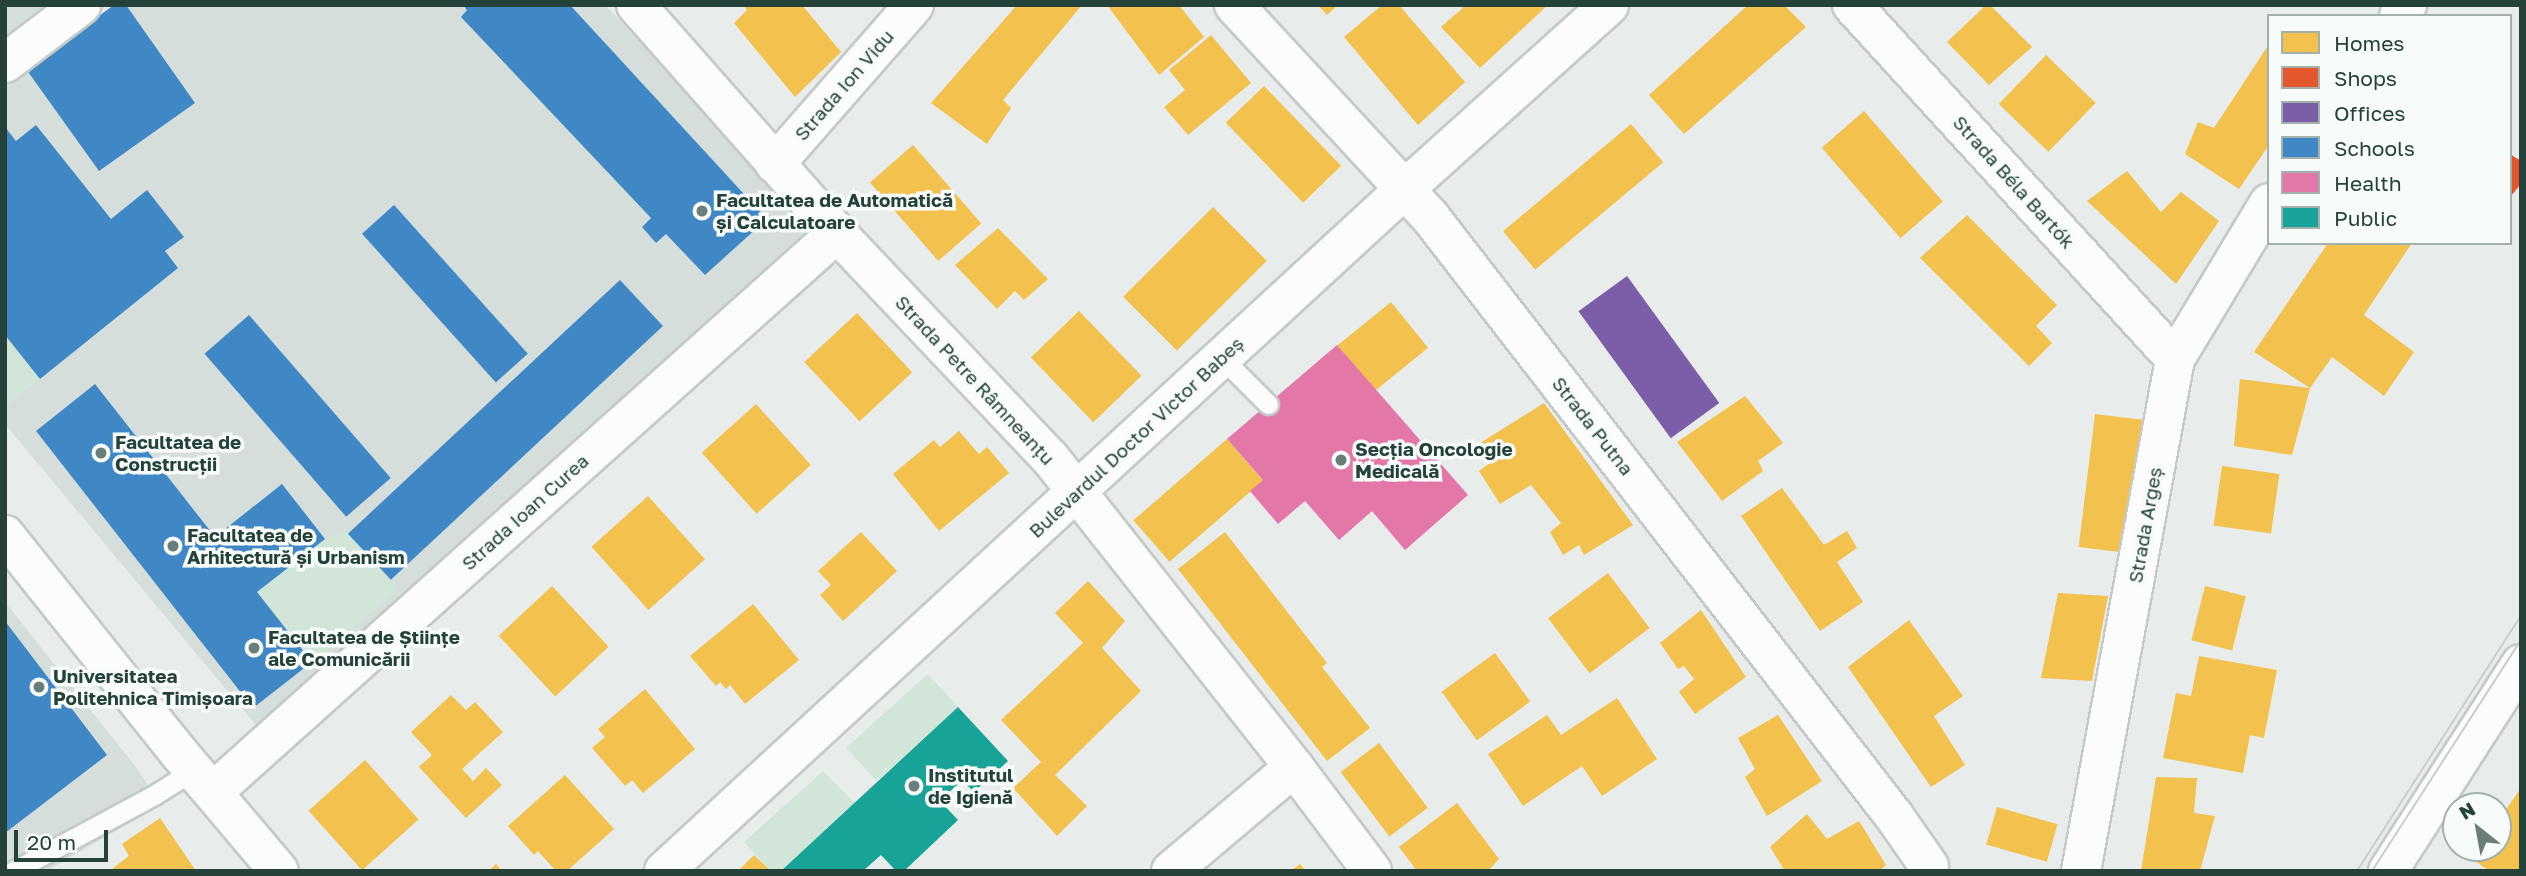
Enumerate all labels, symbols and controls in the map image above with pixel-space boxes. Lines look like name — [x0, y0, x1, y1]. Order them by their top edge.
legend — [2267, 14, 2512, 245]
street label: Strada Ion Vidu — [790, 25, 898, 145]
text: Homes — [2334, 30, 2404, 56]
text: Shops — [2334, 65, 2397, 91]
text: Offices — [2334, 100, 2405, 126]
street label: Strada Béla Bartók — [1948, 111, 2080, 253]
text: Schools — [2334, 135, 2415, 161]
text: Health — [2334, 170, 2402, 196]
place label: Facultatea de Automatică și Calculatoare — [716, 189, 953, 233]
marker: Facultatea de Automatică și Calculatoare — [694, 203, 710, 219]
text: Public — [2334, 205, 2397, 231]
street label: Strada Petre Râmneanțu — [891, 291, 1059, 469]
street label: Bulevardul Doctor Victor Babeș — [1024, 332, 1248, 542]
street label: Strada Putna — [1548, 372, 1638, 480]
place label: Facultatea de Construcții — [115, 431, 241, 475]
place label: Secția Oncologie Medicală — [1355, 438, 1513, 482]
marker: Facultatea de Construcții — [93, 445, 109, 461]
street label: Strada Ioan Curea — [457, 449, 593, 575]
marker: Secția Oncologie Medicală — [1333, 452, 1349, 468]
street label: Strada Argeș — [2124, 465, 2166, 585]
place label: Facultatea de Arhitectură și Urbanism — [187, 524, 405, 568]
marker: Facultatea de Arhitectură și Urbanism — [165, 538, 181, 554]
place label: Facultatea de Științe ale Comunicării — [268, 626, 460, 670]
marker: Facultatea de Științe ale Comunicării — [246, 640, 262, 656]
place label: Universitatea Politehnica Timișoara — [53, 665, 253, 709]
marker: Universitatea Politehnica Timișoara — [31, 679, 47, 695]
place label: Institutul de Igienă — [928, 764, 1013, 808]
marker: Institutul de Igienă — [906, 778, 922, 794]
north arrow — [2442, 792, 2512, 862]
text: N — [2455, 797, 2479, 824]
scale bar — [18, 816, 112, 860]
text: 20 m — [27, 829, 76, 855]

